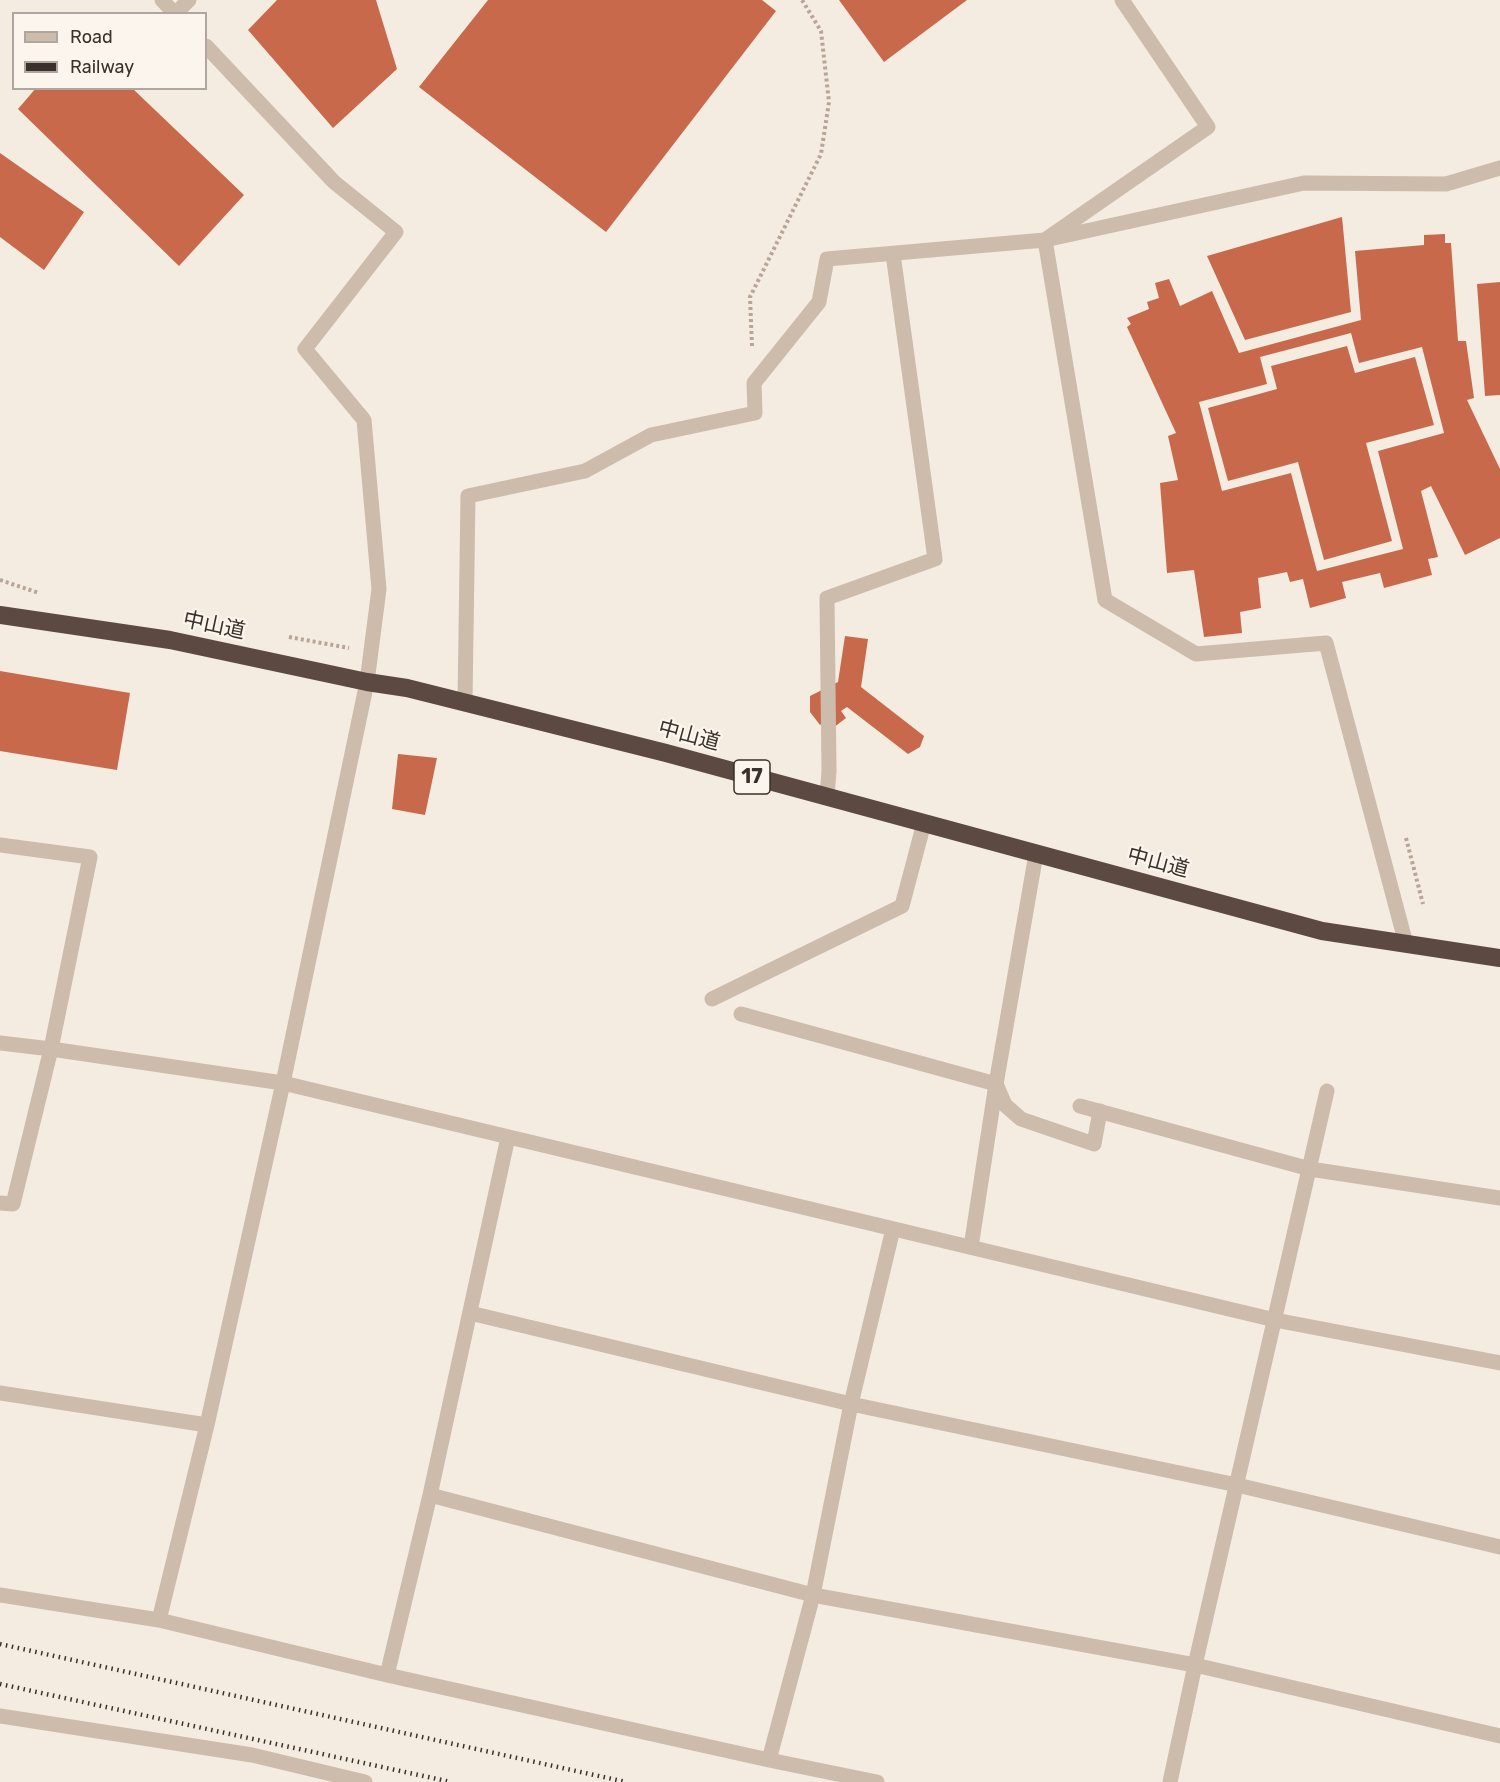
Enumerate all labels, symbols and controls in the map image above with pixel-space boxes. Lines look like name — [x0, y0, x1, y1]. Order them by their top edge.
legend — [12, 12, 207, 90]
text: Road — [70, 26, 113, 48]
text: Railway — [70, 56, 134, 78]
street label: 中山道 — [181, 607, 247, 645]
street label: 中山道 — [655, 716, 723, 756]
road number: 17 — [734, 760, 770, 794]
street label: 中山道 — [1124, 843, 1192, 883]

